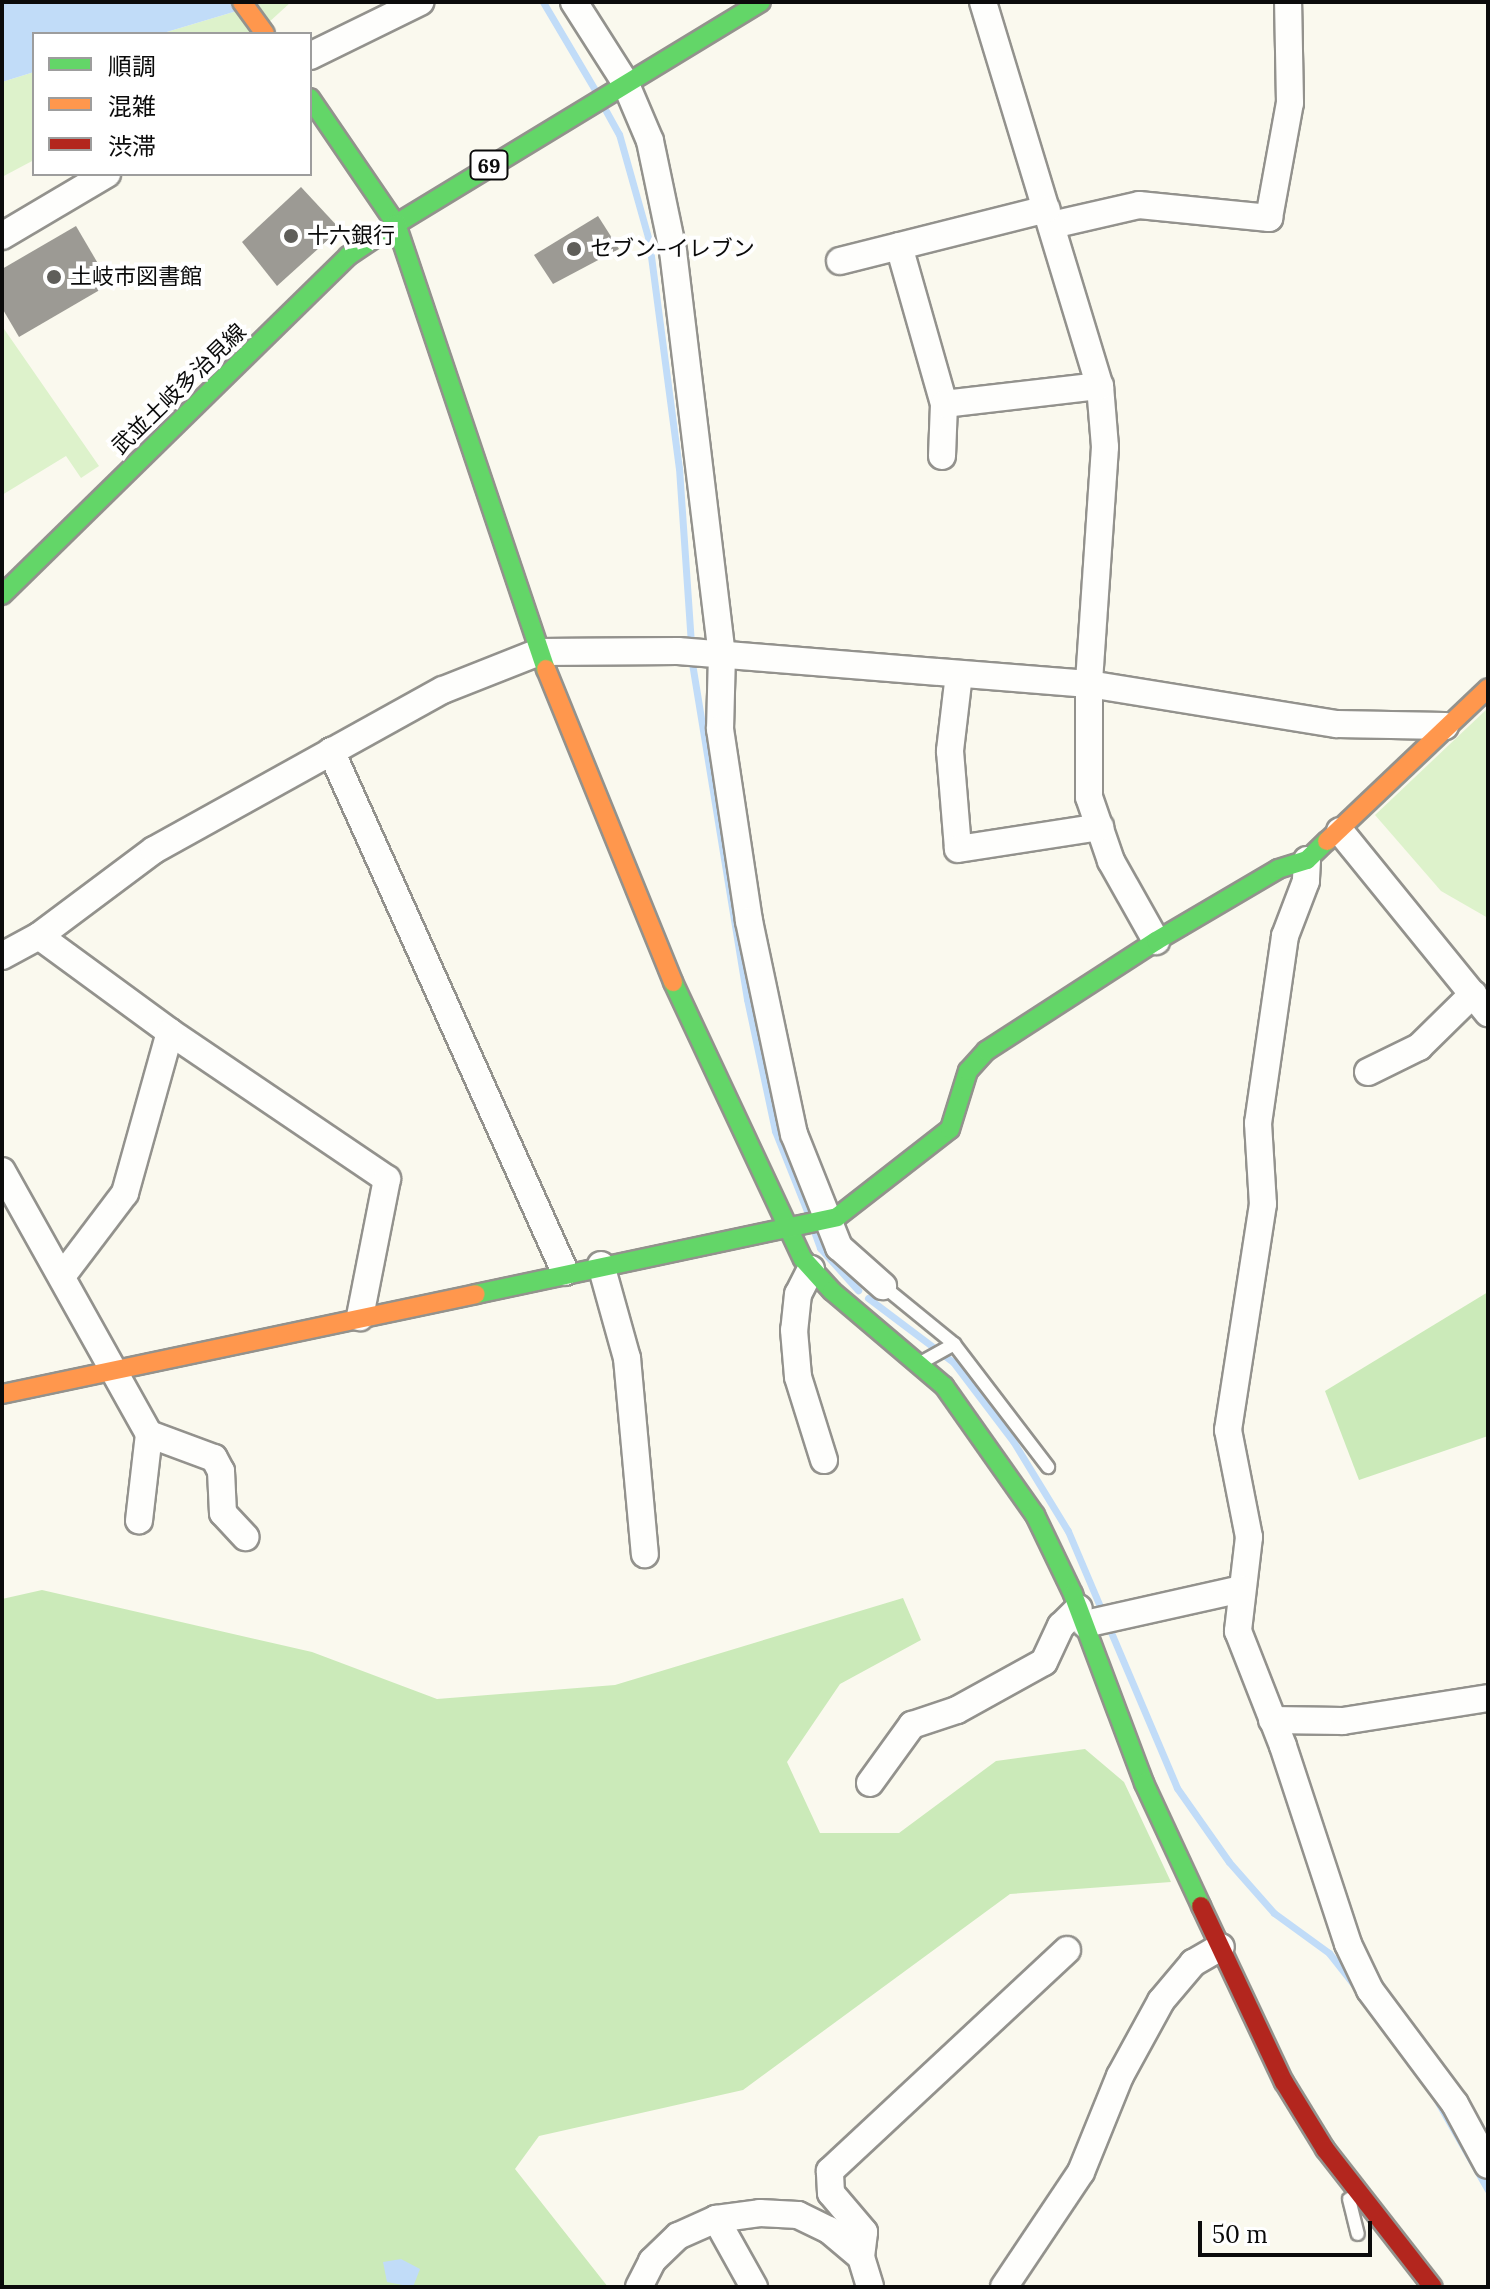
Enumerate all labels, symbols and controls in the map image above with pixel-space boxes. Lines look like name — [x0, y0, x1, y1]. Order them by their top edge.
legend — [32, 32, 312, 176]
text: 順調 — [108, 51, 156, 82]
text: 混雑 — [108, 91, 156, 122]
text: 渋滞 — [108, 131, 156, 162]
road number: 69 — [469, 149, 509, 181]
place label: 十六銀行 — [307, 223, 395, 249]
marker: 十六銀行 — [282, 227, 300, 245]
place label: セブン-イレブン — [590, 236, 755, 262]
marker: セブン-イレブン — [565, 240, 583, 258]
place label: 土岐市図書館 — [70, 264, 202, 290]
marker: 土岐市図書館 — [45, 268, 63, 286]
street label: 武並土岐多治見線 — [107, 318, 251, 460]
scale bar — [1202, 2205, 1376, 2255]
text: 50 m — [1212, 2219, 1268, 2250]

